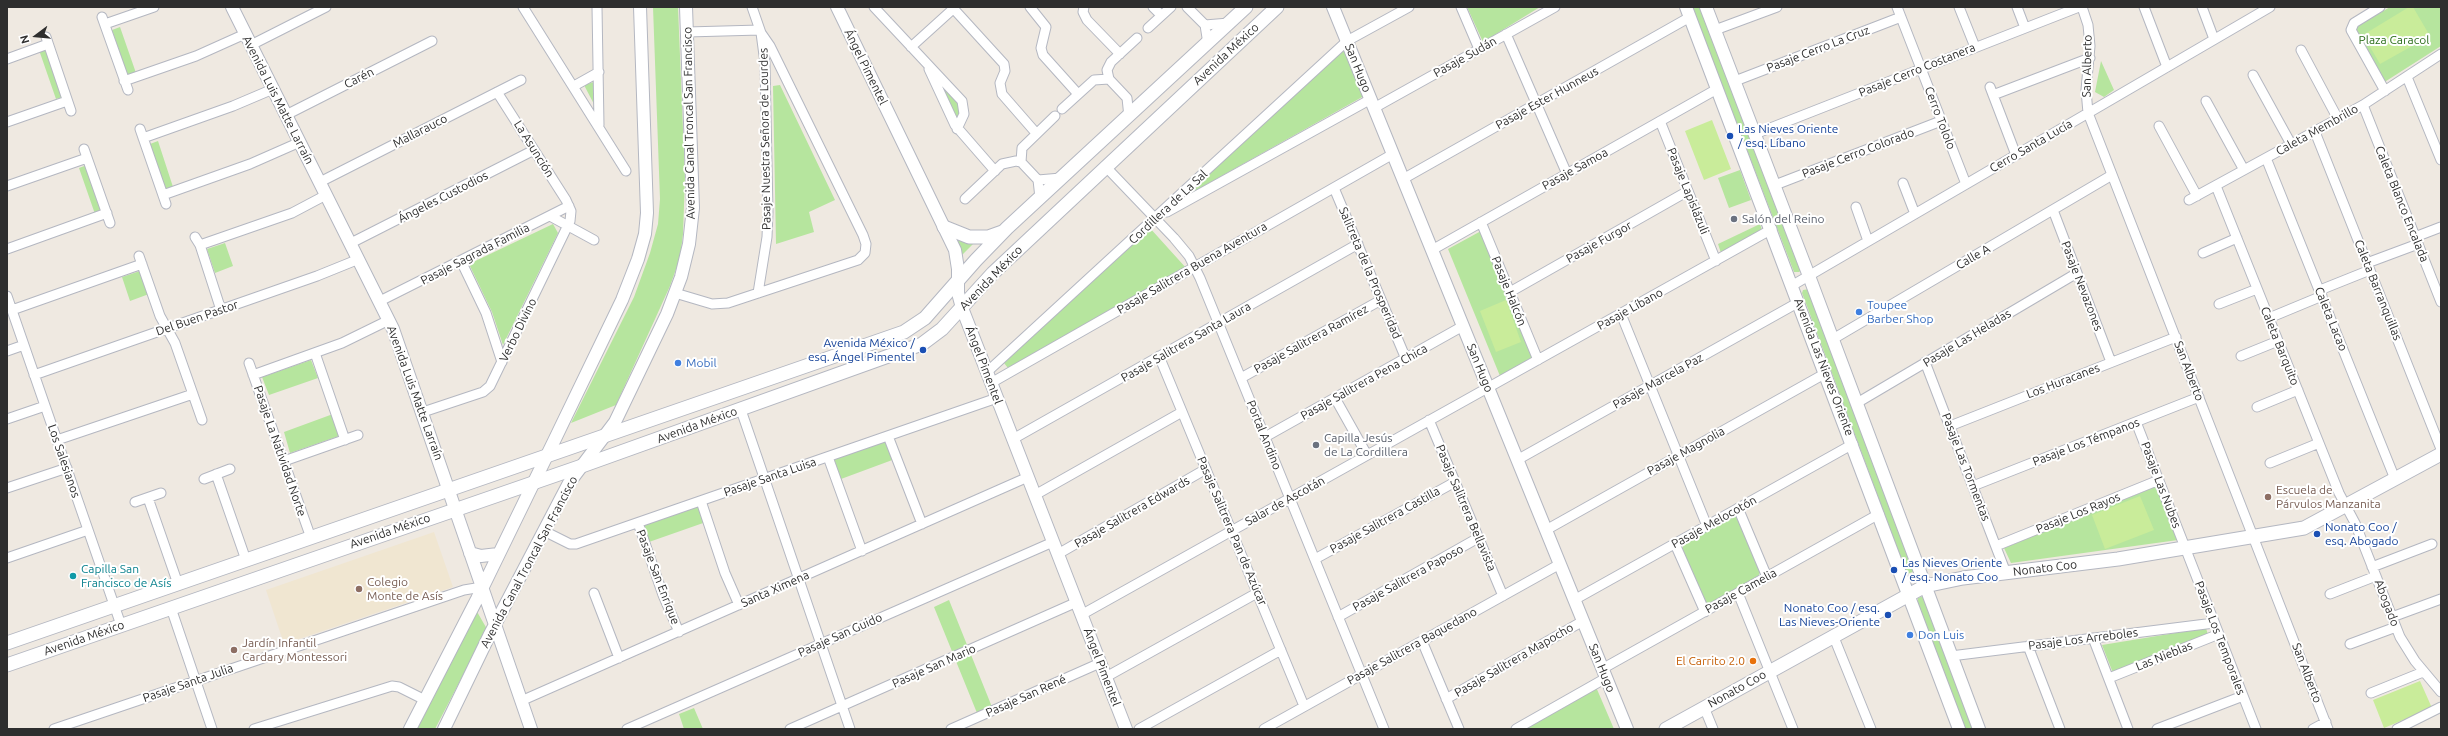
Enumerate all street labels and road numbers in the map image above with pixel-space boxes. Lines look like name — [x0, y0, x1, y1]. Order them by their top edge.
street label: Avenida México — [1190, 20, 1262, 88]
street label: Pasaje Cerro La Cruz — [1765, 23, 1871, 75]
street label: Avenida Canal Troncal San Francisco — [680, 27, 698, 219]
street label: Ángel Pimentel — [841, 27, 891, 107]
street label: Avenida Luis Matte Larraín — [239, 33, 317, 167]
street label: Pasaje Sudán — [1431, 34, 1499, 80]
street label: San Alberto — [2079, 34, 2095, 98]
street label: Pasaje Cerro Costanera — [1857, 40, 1977, 100]
street label: San Hugo — [1342, 42, 1374, 94]
street label: Pasaje Nuestra Señora de Lourdes — [756, 48, 774, 230]
street label: Carén — [342, 64, 376, 92]
street label: Pasaje Ester Hunneus — [1493, 64, 1601, 132]
street label: Cerro Tololo — [1921, 84, 1959, 152]
street label: Caleta Membrillo — [2273, 101, 2361, 159]
street label: Mallarauco — [390, 111, 450, 151]
street label: Cerro Santa Lucía — [1987, 116, 2075, 176]
street label: La Asunción — [511, 118, 557, 180]
street label: Pasaje Cerro Colorado — [1800, 125, 1916, 181]
street label: Caleta Blanco Encalada — [2372, 144, 2432, 264]
street label: Pasaje Samoa — [1540, 145, 1610, 193]
street label: Pasaje Lapislázuli — [1664, 146, 1712, 236]
street label: Cordillera de La Sal — [1126, 167, 1210, 247]
street label: Ángeles Custodios — [396, 168, 490, 226]
street label: Salitreta de la Prosperidad — [1336, 205, 1404, 341]
street label: Pasaje Furgor — [1564, 218, 1634, 266]
street label: Pasaje Salitrera Buena Aventura — [1114, 219, 1270, 317]
street label: Pasaje Sagrada Familia — [418, 220, 532, 288]
street label: Caleta Barranquillas — [2351, 238, 2405, 342]
street label: Pasaje Nevazones — [2058, 239, 2106, 333]
street label: Calle A — [1953, 242, 1993, 272]
street label: Avenida México — [957, 243, 1025, 313]
street label: Pasaje Halcón — [1488, 254, 1530, 328]
street label: Pasaje Líbano — [1595, 285, 1665, 333]
street label: Caleta Lacao — [2312, 285, 2350, 353]
street label: Verbo Divino — [496, 296, 540, 364]
street label: Avenida Las Nieves Oriente — [1791, 296, 1857, 438]
street label: Del Buen Pastor — [154, 297, 240, 339]
street label: Pasaje Salitrera Santa Laura — [1119, 299, 1253, 385]
street label: Pasaje Salitrera Ramírez — [1251, 302, 1371, 376]
street label: Caleta Barquito — [2258, 304, 2302, 388]
street label: Pasaje Las Heladas — [1920, 306, 2014, 370]
street label: Avenida Luis Matte Larraín — [384, 324, 446, 462]
street label: Ángel Pimentel — [963, 324, 1005, 406]
street label: San Alberto — [2171, 339, 2207, 403]
street label: Pasaje Salitrera Pena Chica — [1298, 341, 1430, 423]
street label: San Hugo — [1464, 342, 1496, 394]
street label: Pasaje Marcela Paz — [1610, 350, 1706, 412]
street label: Los Huracanes — [2024, 360, 2102, 402]
street label: Pasaje La Natividad Norte — [251, 384, 309, 518]
street label: Portal Andino — [1243, 398, 1285, 472]
street label: Avenida México — [655, 404, 739, 446]
street label: Pasaje Las Tormentas — [1939, 411, 1993, 523]
street label: Pasaje Los Témpanos — [2031, 415, 2141, 469]
street label: Los Salesianos — [45, 422, 83, 500]
street label: Pasaje Magnolia — [1645, 424, 1727, 478]
street label: Pasaje Las Nubes — [2138, 440, 2184, 530]
street label: Pasaje Salitrera Bellavista — [1433, 442, 1499, 574]
street label: Pasaje Santa Luisa — [722, 454, 818, 500]
street label: Pasaje Salitrera Pan de Azúcar — [1194, 454, 1270, 608]
street label: Pasaje Salitrera Edwards — [1072, 473, 1192, 551]
street label: Salar de Ascotán — [1243, 473, 1327, 529]
street label: Avenida Canal Troncal San Francisco — [477, 474, 581, 650]
street label: Pasaje Salitrera Castilla — [1327, 484, 1443, 556]
street label: Pasaje Los Rayos — [2034, 490, 2122, 536]
street label: Pasaje Melocotón — [1669, 493, 1759, 551]
street label: Avenida México — [348, 510, 432, 552]
street label: Pasaje San Enrique — [633, 528, 683, 626]
street label: Pasaje Salitrera Paposo — [1350, 542, 1466, 614]
street label: Nonato Coo — [2012, 557, 2078, 579]
street label: Pasaje Camelia — [1703, 565, 1779, 617]
street label: Santa Ximena — [739, 568, 811, 610]
street label: Abogado — [2372, 578, 2402, 628]
street label: Pasaje Los Temporales — [2192, 579, 2248, 697]
street label: Pasaje Salitrera Baquedano — [1345, 604, 1479, 688]
street label: Pasaje San Guido — [796, 610, 884, 660]
street label: Avenida México — [42, 617, 126, 659]
street label: Pasaje Salitrera Mapocho — [1452, 620, 1576, 700]
street label: Pasaje Los Arreboles — [2027, 625, 2139, 653]
street label: Ángel Pimentel — [1081, 626, 1123, 708]
street label: Las Nieblas — [2134, 638, 2194, 674]
street label: Pasaje San Mario — [890, 641, 978, 691]
street label: San Alberto — [2289, 641, 2325, 705]
street label: San Hugo — [1586, 642, 1618, 694]
street label: Pasaje Santa Julia — [141, 661, 235, 705]
street label: Nonato Coo — [1705, 667, 1769, 711]
street label: Pasaje San René — [984, 672, 1068, 720]

